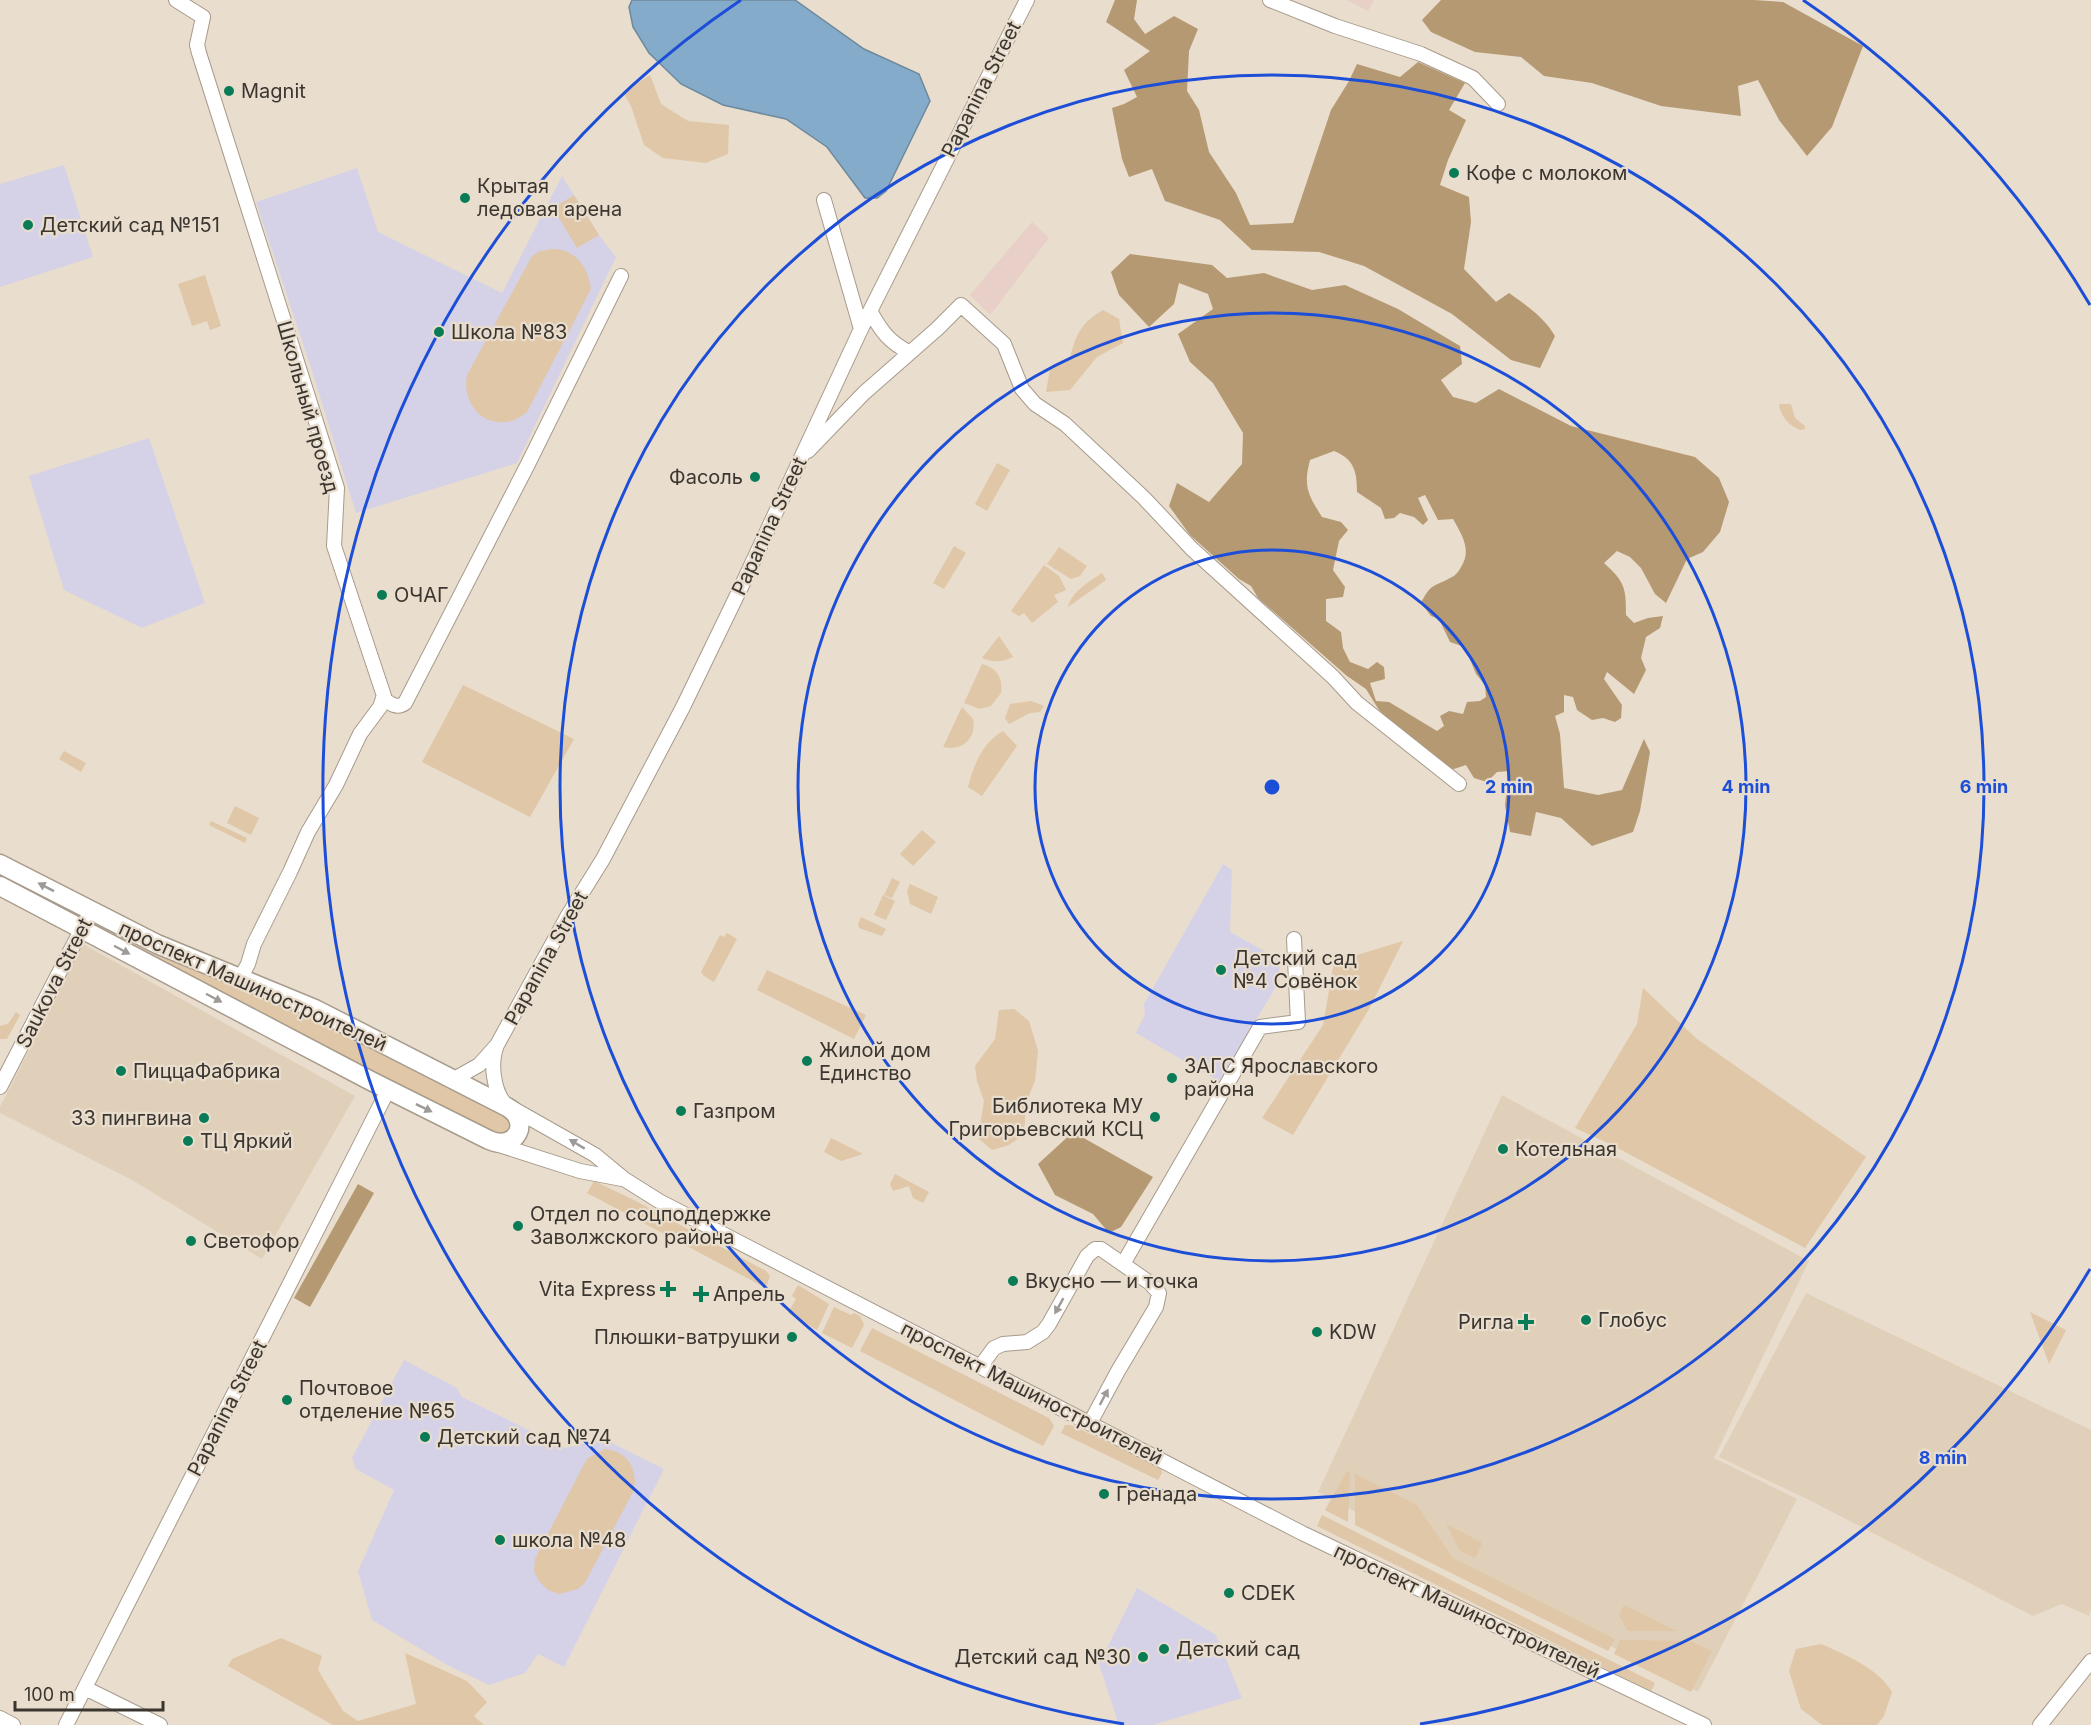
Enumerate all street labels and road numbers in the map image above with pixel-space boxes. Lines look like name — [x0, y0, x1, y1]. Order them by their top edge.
street label: Papanina Street — [936, 17, 1026, 161]
street label: Школьный проезд — [272, 318, 344, 496]
street label: Papanina Street — [727, 453, 812, 599]
street label: Papanina Street — [499, 886, 593, 1029]
street label: Saukova Street — [11, 914, 97, 1052]
street label: проспект Машиностроителей — [115, 916, 391, 1056]
street label: проспект Машиностроителей — [897, 1316, 1167, 1470]
street label: Papanina Street — [182, 1336, 272, 1480]
street label: проспект Машиностроителей — [1330, 1539, 1604, 1683]

